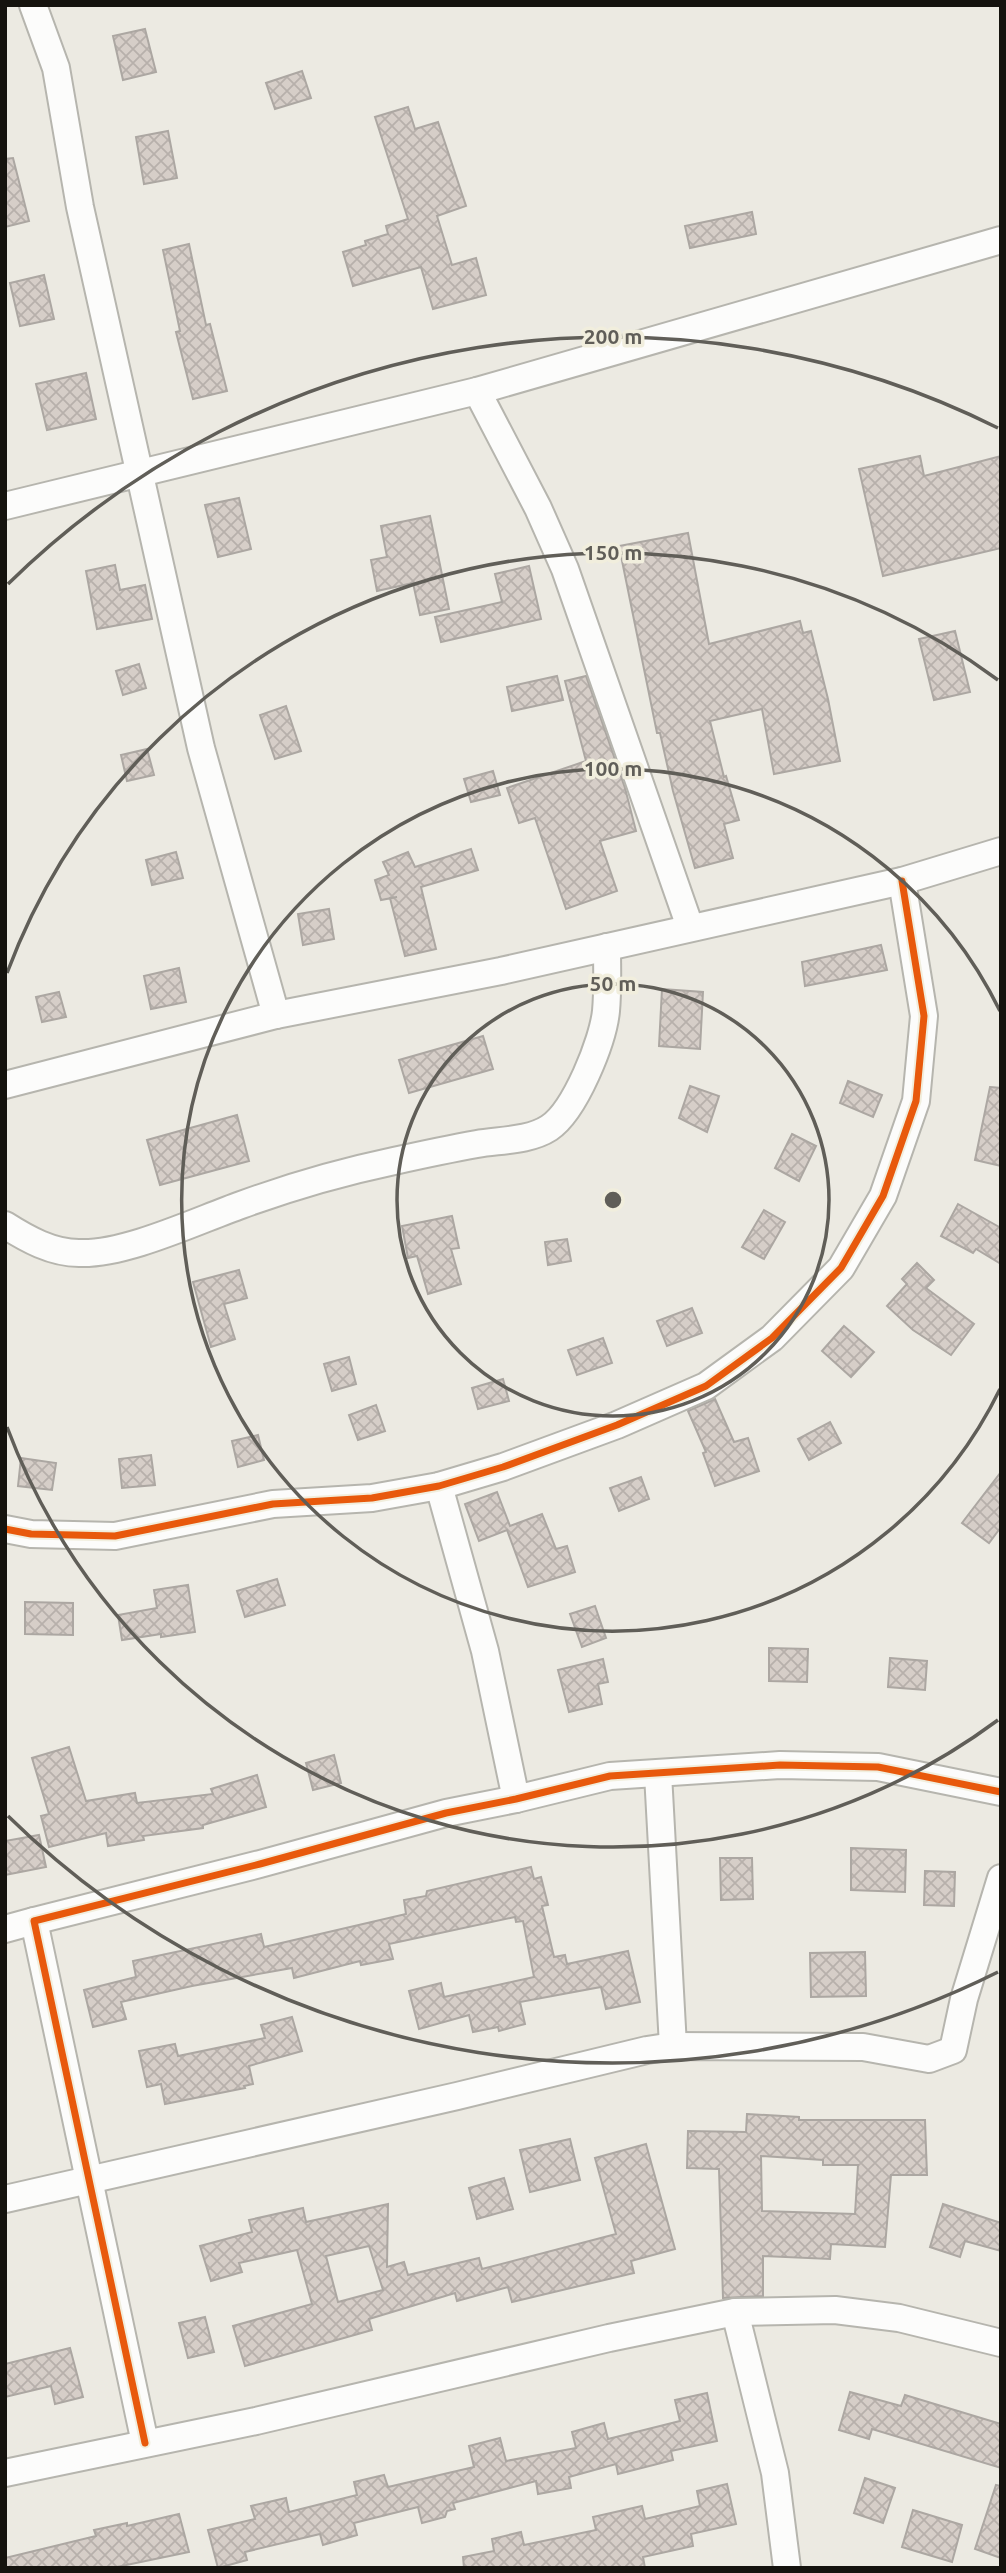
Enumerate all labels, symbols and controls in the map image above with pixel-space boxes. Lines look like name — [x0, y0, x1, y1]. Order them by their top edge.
text: 200 m — [584, 324, 642, 348]
text: 150 m — [584, 540, 642, 564]
text: 100 m — [584, 756, 642, 780]
text: 50 m — [590, 971, 636, 995]
centre of rings — [601, 1188, 625, 1212]

